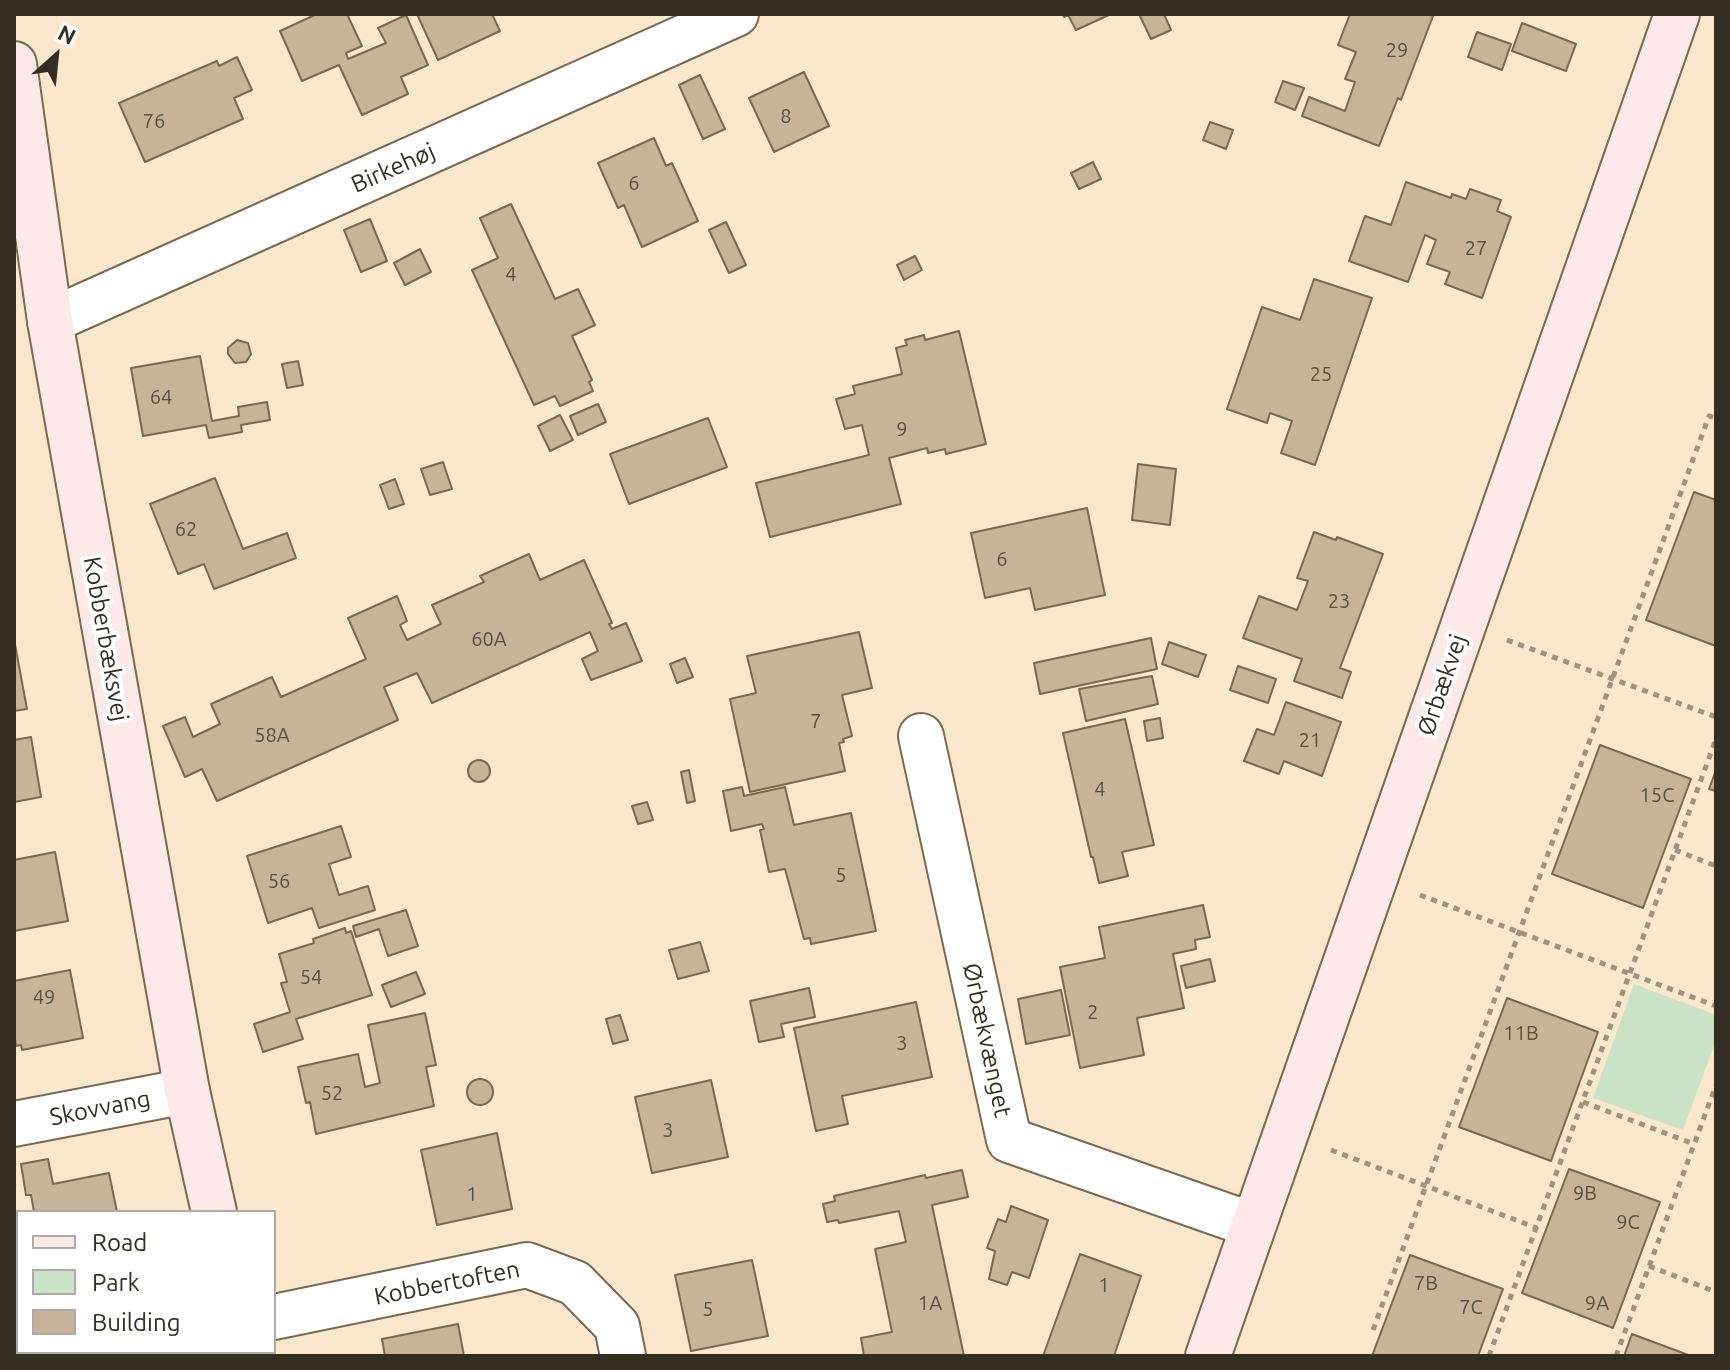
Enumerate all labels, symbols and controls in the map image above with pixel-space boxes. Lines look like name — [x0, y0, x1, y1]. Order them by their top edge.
north arrow — [16, 16, 96, 96]
text: N — [54, 19, 80, 49]
house number: 29 — [1386, 38, 1408, 62]
house number: 8 — [780, 104, 792, 128]
house number: 76 — [143, 109, 165, 133]
street label: Birkehøj — [347, 137, 439, 199]
house number: 6 — [628, 171, 640, 195]
house number: 27 — [1465, 236, 1487, 260]
house number: 4 — [505, 262, 517, 286]
house number: 25 — [1310, 362, 1332, 386]
house number: 64 — [150, 385, 172, 409]
house number: 9 — [896, 417, 908, 441]
house number: 62 — [175, 517, 197, 541]
house number: 6 — [996, 547, 1008, 571]
street label: Kobberbæksvej — [77, 554, 135, 724]
house number: 23 — [1328, 589, 1350, 613]
house number: 60A — [471, 627, 507, 651]
street label: Ørbækvej — [1411, 631, 1473, 739]
house number: 7 — [810, 709, 822, 733]
house number: 58A — [254, 723, 290, 747]
house number: 21 — [1299, 728, 1321, 752]
house number: 4 — [1094, 777, 1106, 801]
house number: 15C — [1640, 783, 1674, 807]
house number: 5 — [835, 863, 847, 887]
house number: 56 — [268, 869, 290, 893]
street label: Ørbækvænget — [957, 960, 1017, 1120]
house number: 54 — [300, 965, 322, 989]
house number: 49 — [33, 985, 55, 1009]
house number: 2 — [1087, 1000, 1099, 1024]
house number: 11B — [1503, 1021, 1539, 1045]
house number: 3 — [896, 1031, 908, 1055]
house number: 52 — [321, 1081, 343, 1105]
street label: Skovvang — [47, 1084, 153, 1132]
house number: 3 — [662, 1118, 674, 1142]
house number: 9B — [1573, 1181, 1597, 1205]
house number: 1 — [466, 1182, 478, 1206]
legend — [16, 1210, 276, 1354]
house number: 9C — [1616, 1210, 1640, 1234]
text: Road — [92, 1229, 147, 1256]
street label: Kobbertoften — [372, 1255, 522, 1311]
text: Park — [92, 1269, 140, 1296]
house number: 7B — [1414, 1271, 1438, 1295]
house number: 1 — [1098, 1273, 1110, 1297]
house number: 1A — [918, 1291, 942, 1315]
house number: 9A — [1585, 1291, 1609, 1315]
house number: 7C — [1459, 1295, 1483, 1319]
house number: 5 — [702, 1297, 714, 1321]
text: Building — [92, 1309, 180, 1336]

